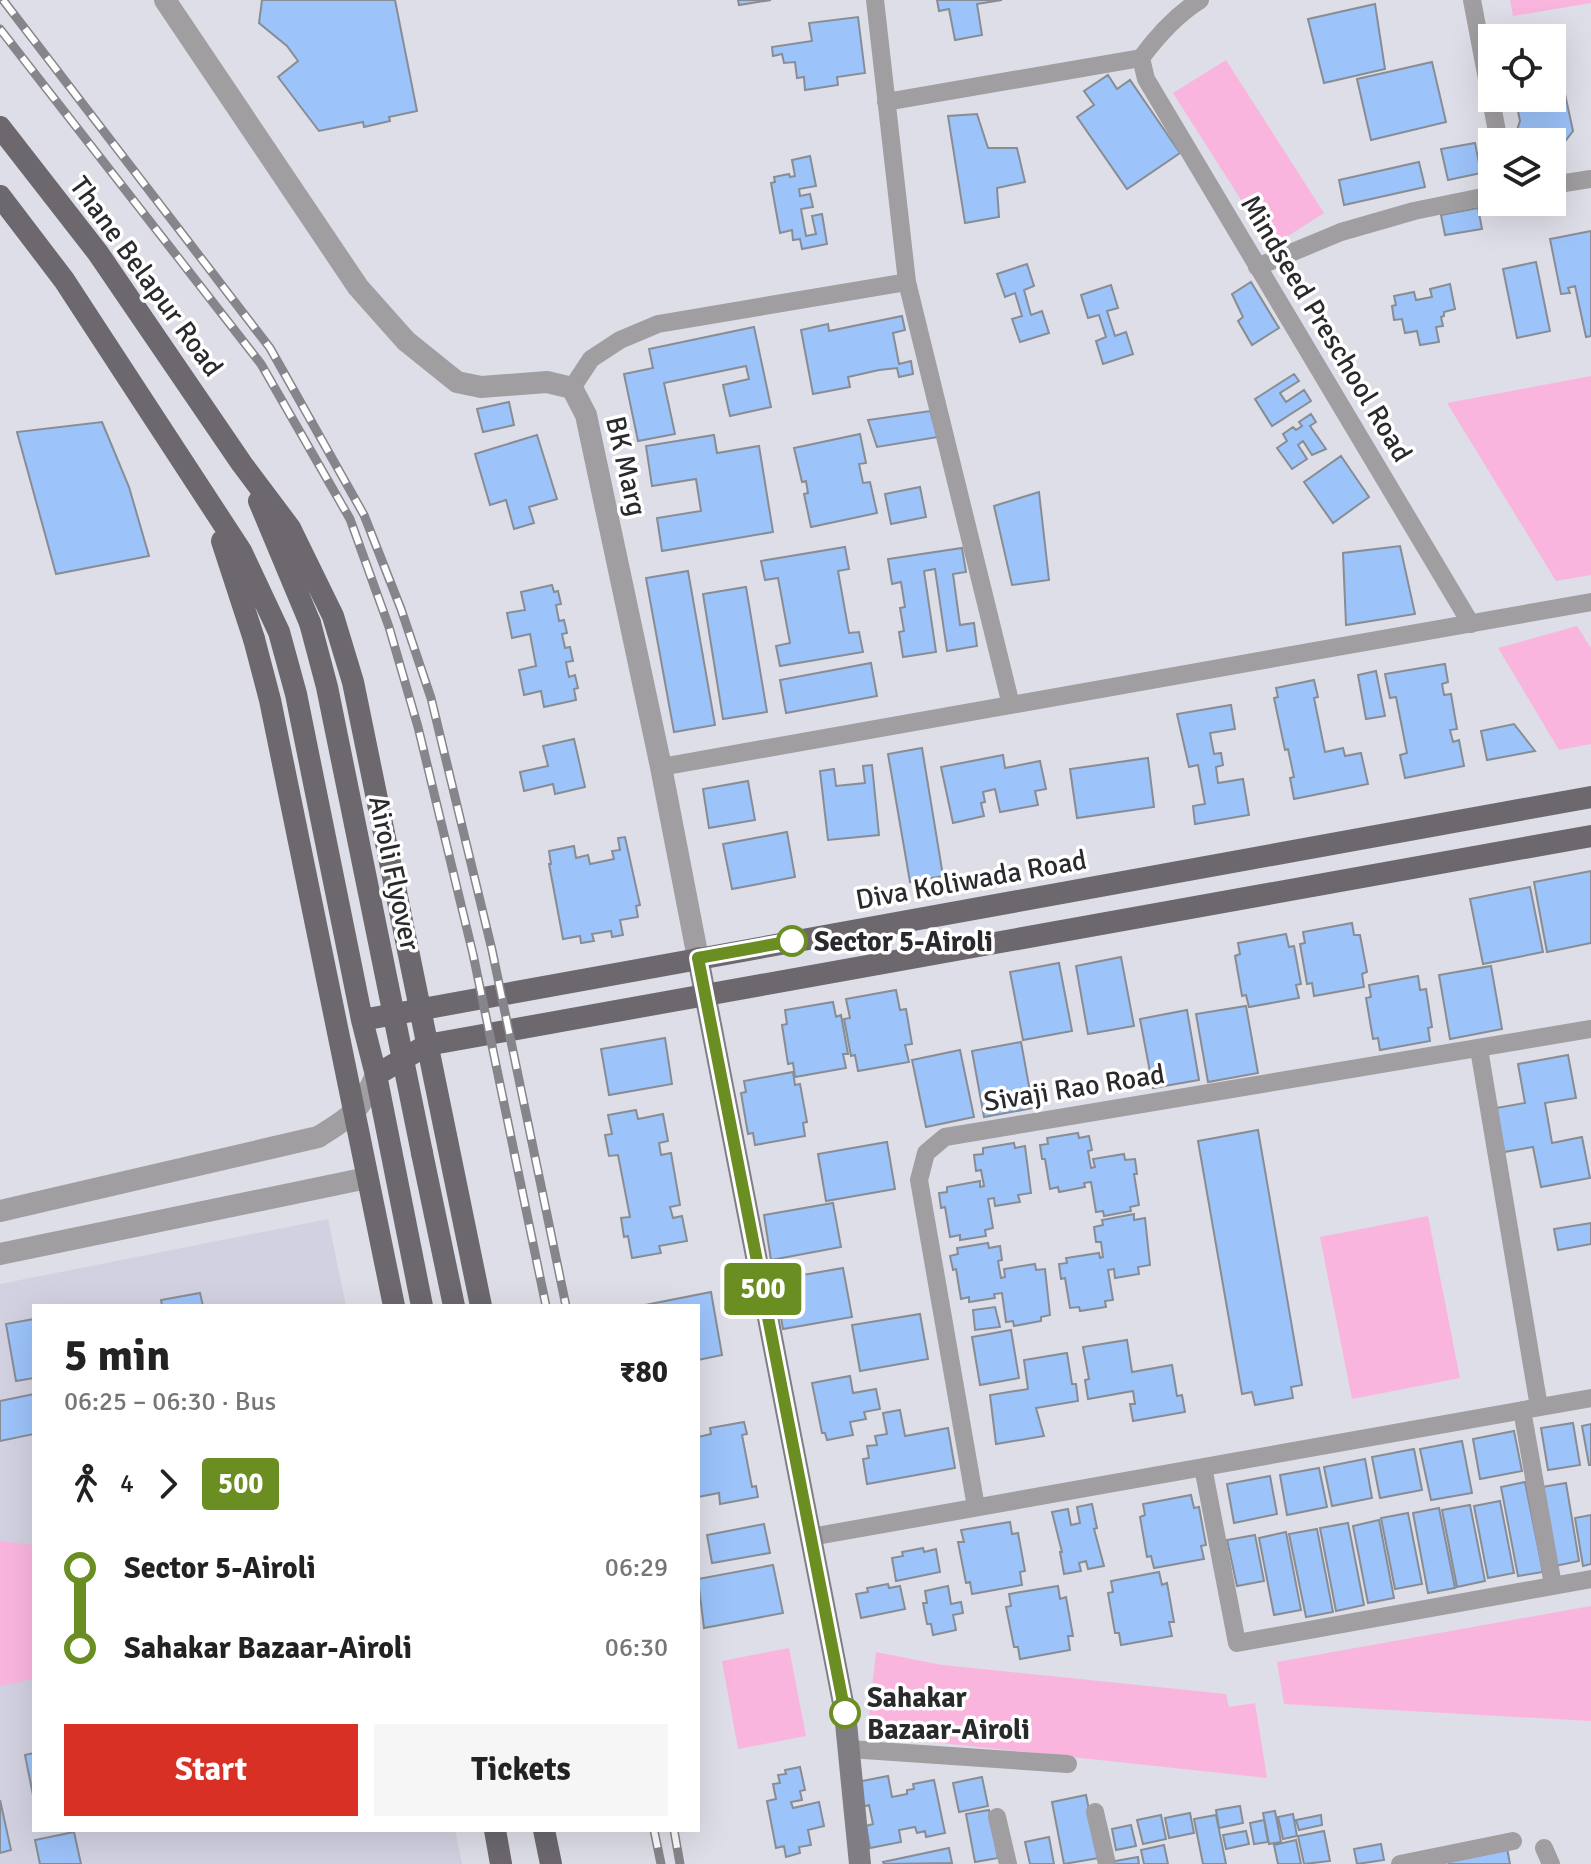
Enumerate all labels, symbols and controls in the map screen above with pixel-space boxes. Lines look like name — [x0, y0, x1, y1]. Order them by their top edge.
map controls — [1478, 24, 1566, 216]
button: locate — [1478, 24, 1566, 112]
button: layers — [1478, 128, 1566, 216]
street label: Thane Belapur Road — [62, 170, 230, 383]
street label: Mindseed Preschool Road — [1233, 189, 1419, 468]
street label: BK Marg — [598, 413, 654, 519]
street label: Airoli Flyover — [361, 793, 427, 954]
street label: Diva Koliwada Road — [853, 843, 1089, 917]
place label: Sector 5-Airoli — [814, 925, 993, 959]
marker: Sector 5-Airoli — [777, 926, 807, 956]
street label: Sivaji Rao Road — [981, 1057, 1167, 1119]
line badge: 500 — [717, 1263, 809, 1315]
text: 500 — [740, 1272, 786, 1306]
text: 5 min — [64, 1329, 170, 1383]
text: ₹80 — [619, 1354, 668, 1391]
text: 06:25 – 06:30 · Bus — [64, 1386, 276, 1418]
icon: walk — [64, 1462, 108, 1506]
icon: forward — [146, 1462, 190, 1506]
text: 500 — [218, 1467, 263, 1501]
text: 4 — [120, 1468, 134, 1500]
text: Sector 5-Airoli — [124, 1550, 316, 1587]
text: 06:29 — [605, 1552, 668, 1584]
text: Sahakar Bazaar-Airoli — [124, 1630, 412, 1667]
text: 06:30 — [605, 1632, 668, 1664]
place label: Sahakar Bazaar-Airoli — [867, 1681, 1030, 1747]
marker: Sahakar Bazaar-Airoli — [830, 1698, 860, 1728]
button: Start — [64, 1724, 358, 1816]
button: Tickets — [374, 1724, 668, 1816]

